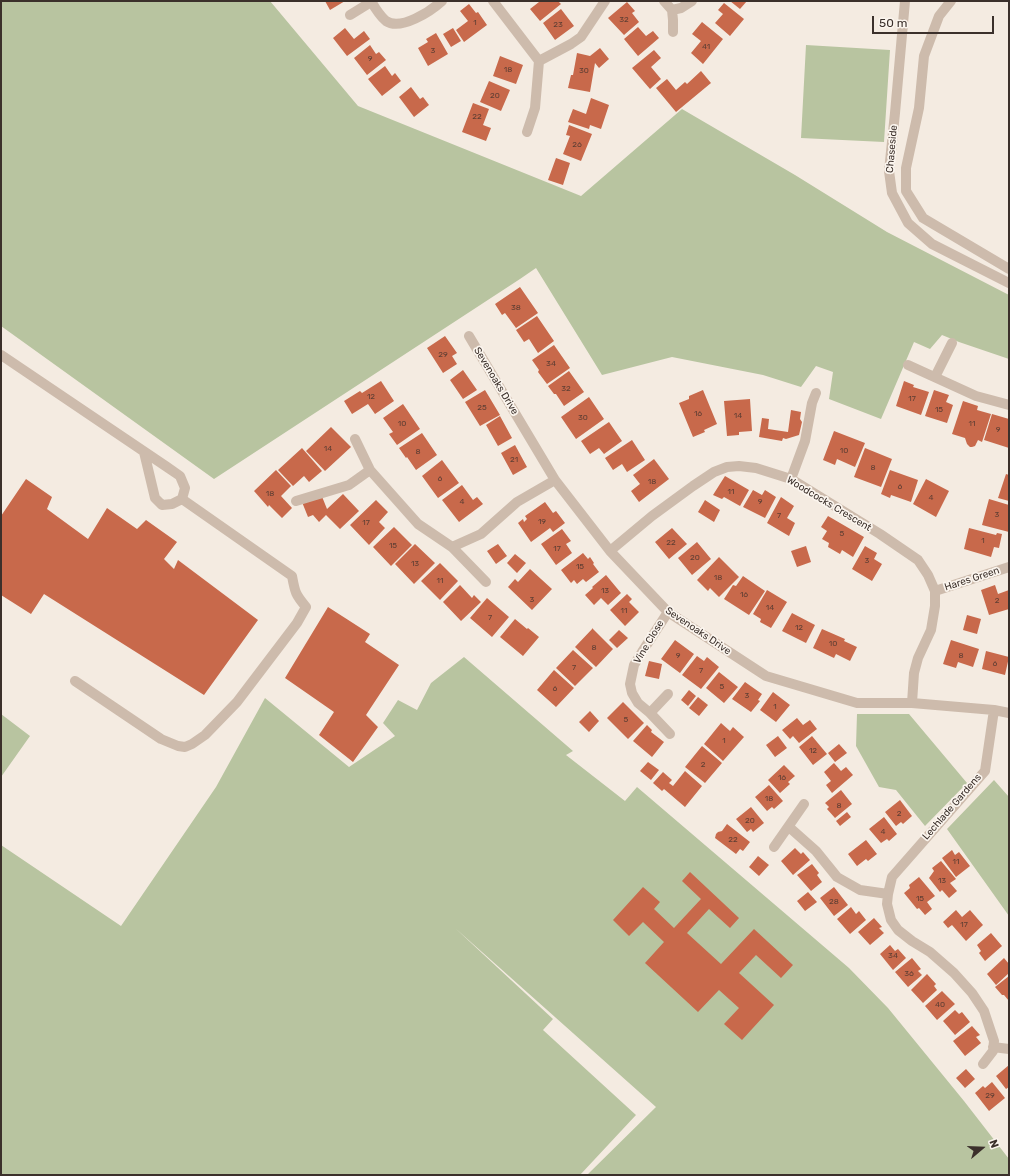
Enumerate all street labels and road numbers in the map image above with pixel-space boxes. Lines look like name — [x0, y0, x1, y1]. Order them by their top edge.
street label: Chaseside — [884, 125, 900, 173]
street label: Sevenoaks Drive — [471, 345, 521, 417]
street label: Woodcocks Crescent — [784, 474, 874, 534]
street label: Hares Green — [943, 564, 1001, 594]
street label: Sevenoaks Drive — [663, 605, 733, 657]
street label: Vine Close — [631, 618, 667, 666]
street label: Lechlade Gardens — [920, 772, 984, 842]

